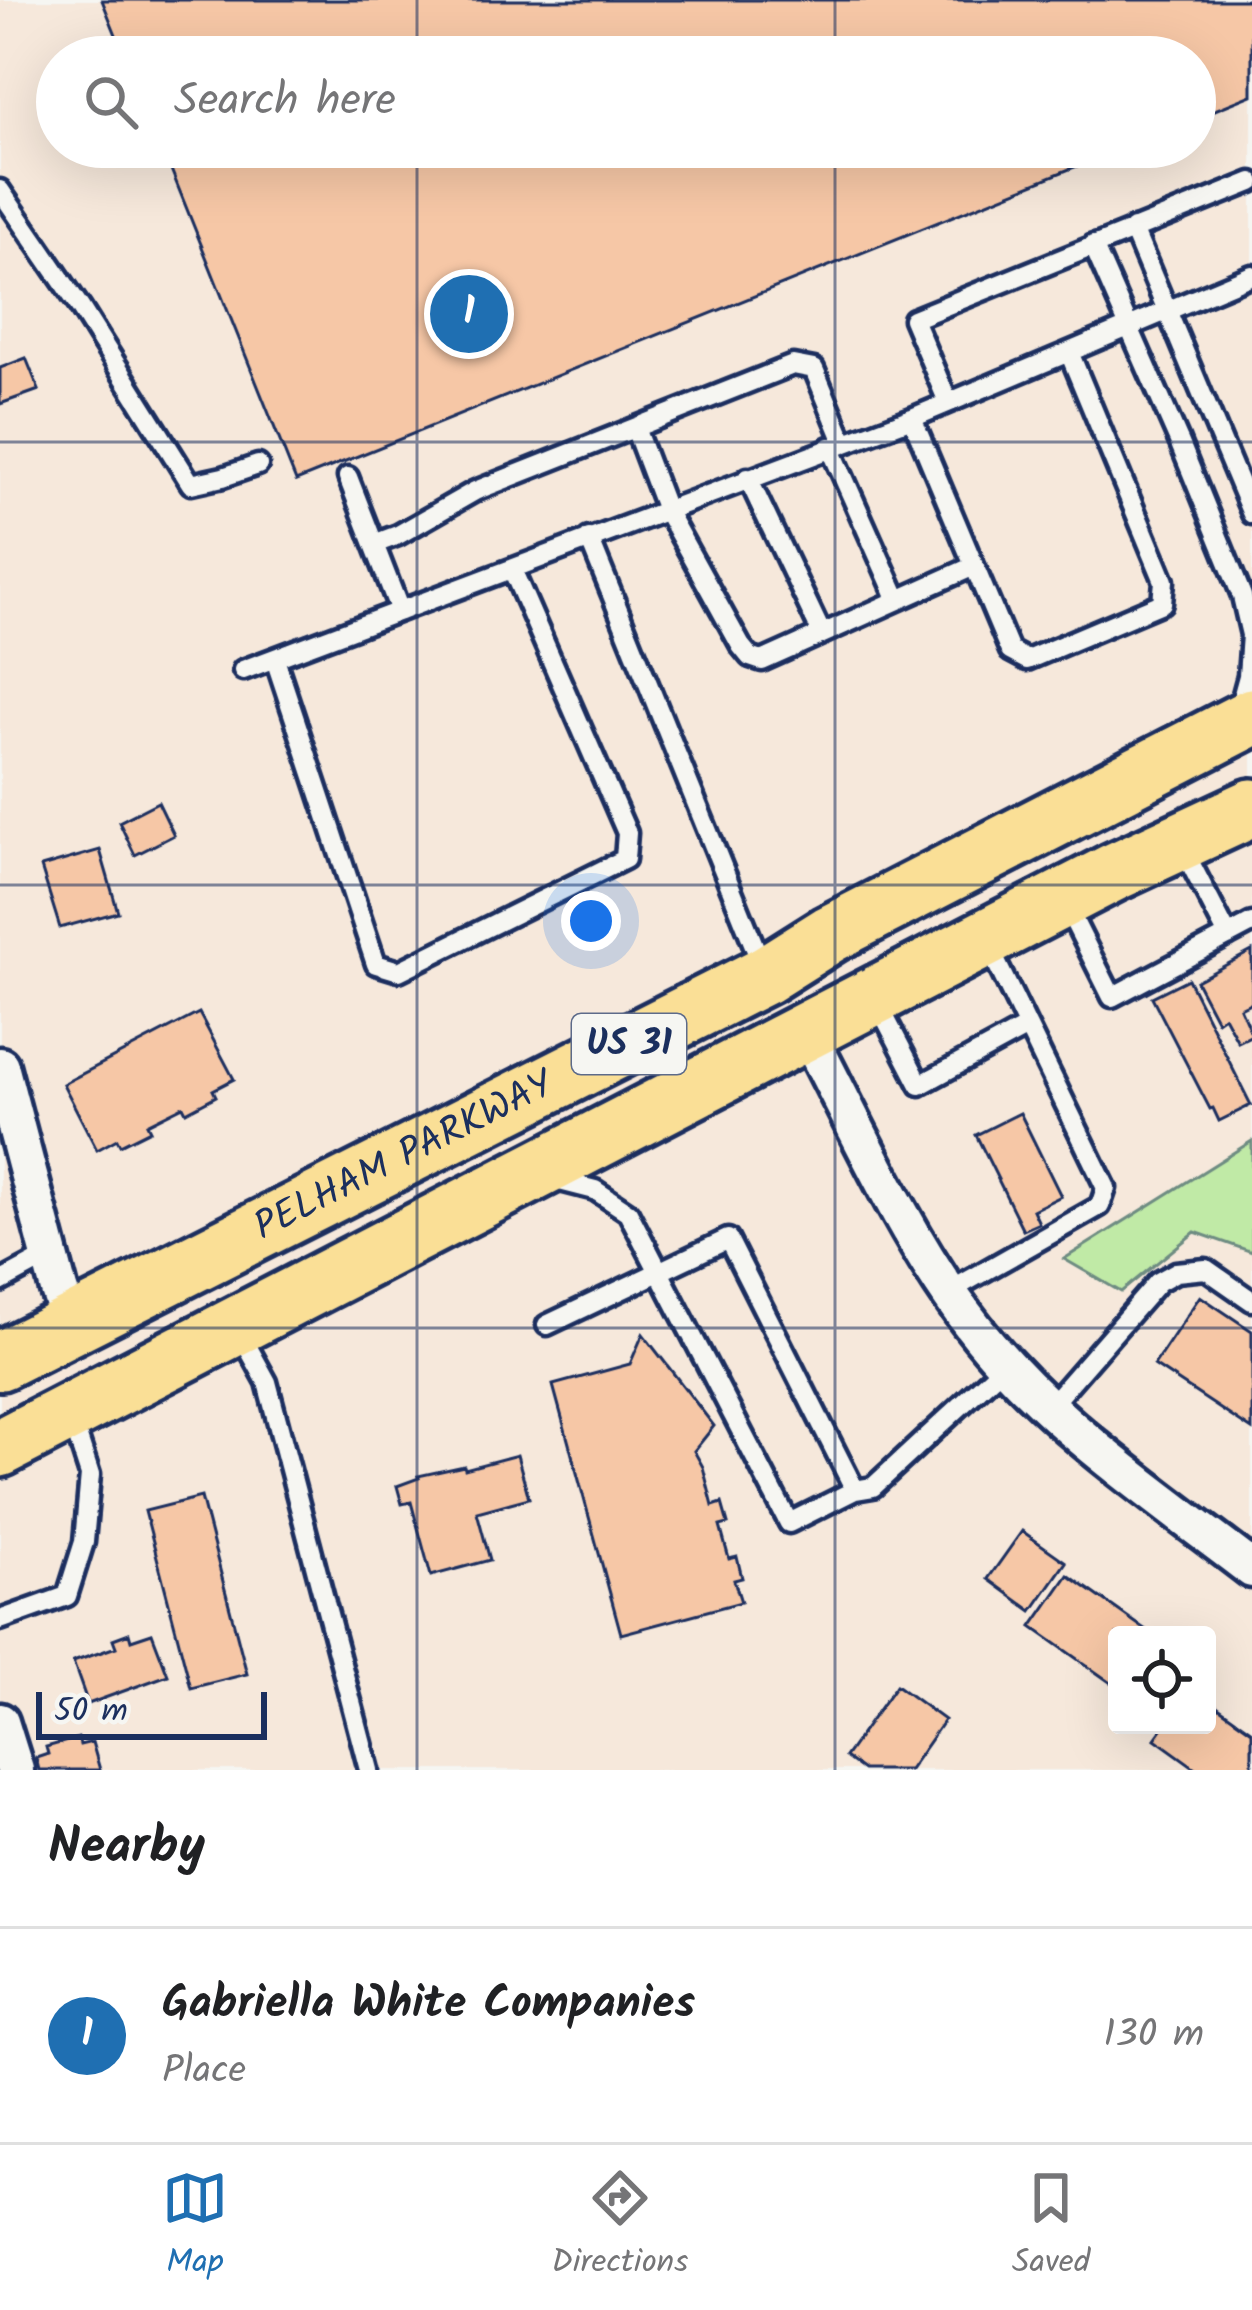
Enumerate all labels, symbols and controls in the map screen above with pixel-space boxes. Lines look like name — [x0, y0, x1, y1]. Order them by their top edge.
search box — [36, 36, 1216, 168]
text: Search here — [174, 66, 396, 138]
icon: search — [78, 69, 144, 135]
pin: 1 — [430, 269, 508, 359]
your location — [561, 891, 621, 951]
road number: US 31 — [572, 1014, 686, 1074]
street label: PELHAM PARKWAY — [244, 1054, 567, 1259]
map controls — [1108, 1626, 1216, 1734]
button: locate — [1108, 1626, 1216, 1734]
scale bar — [36, 1686, 267, 1739]
text: 50 m — [54, 1686, 128, 1739]
text: Nearby — [48, 1808, 205, 1889]
text: Gabriella White Companies — [162, 1969, 695, 2041]
text: 1 — [81, 2005, 93, 2067]
text: 130 m — [1103, 2005, 1204, 2067]
text: Place — [162, 2041, 246, 2103]
tab: Map — [162, 2165, 228, 2290]
tab: Directions — [551, 2165, 688, 2290]
tab: Saved — [1012, 2165, 1090, 2290]

